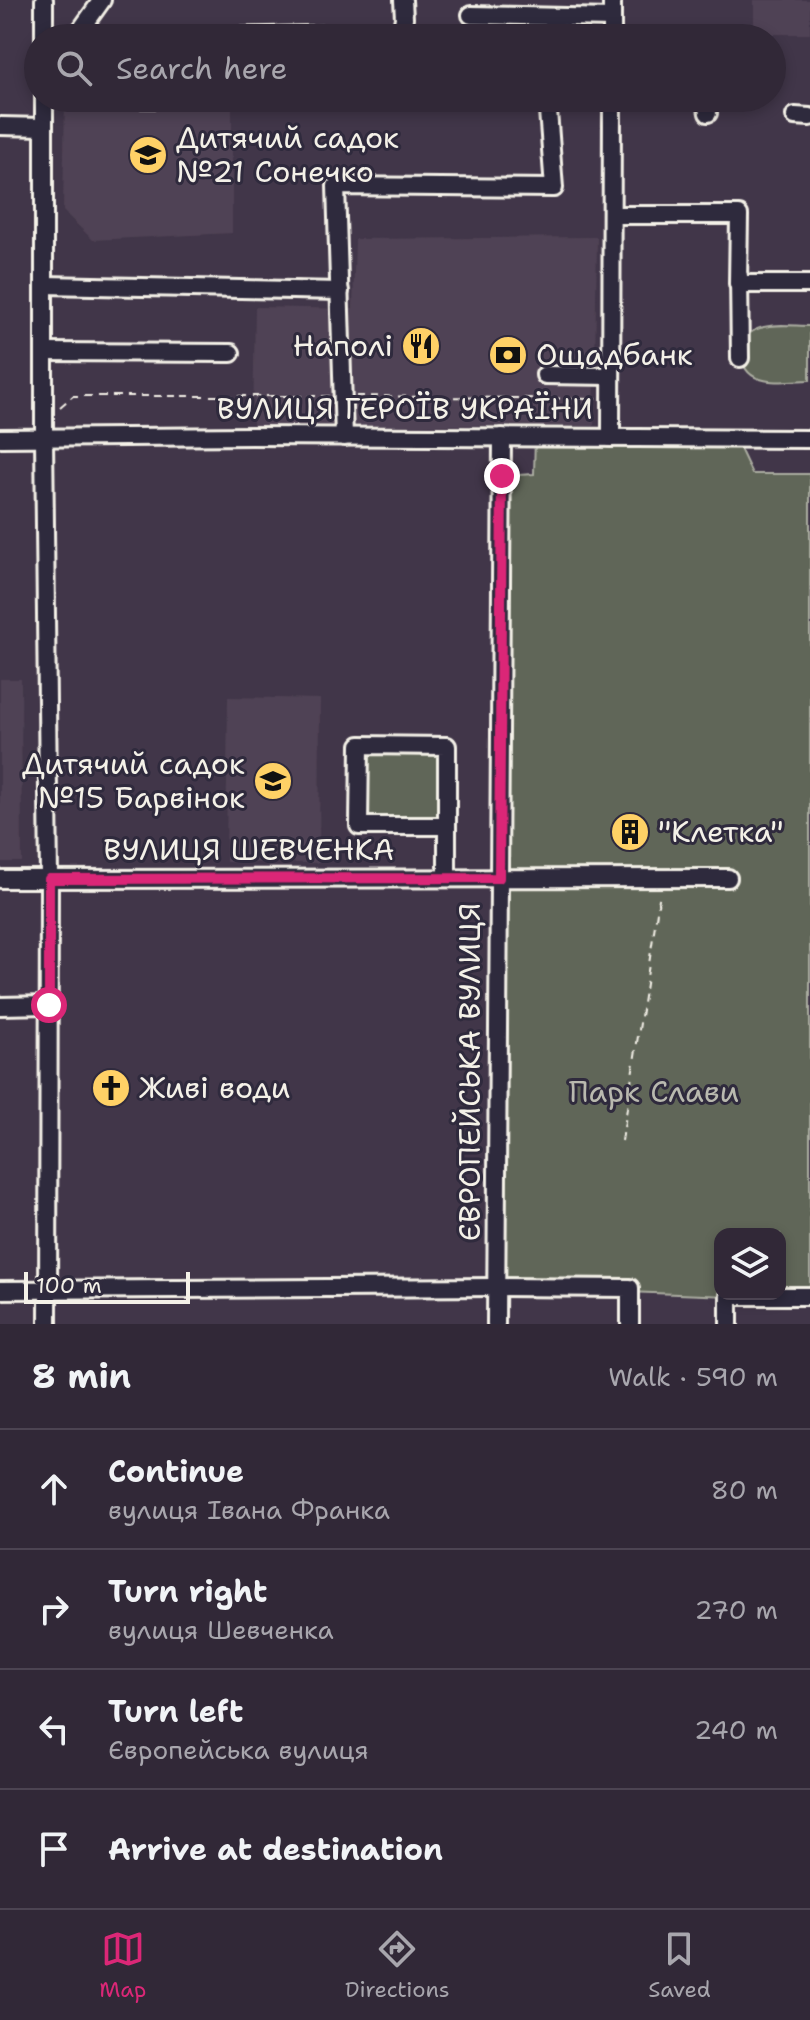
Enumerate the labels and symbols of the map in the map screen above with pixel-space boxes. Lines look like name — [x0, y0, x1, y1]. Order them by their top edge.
place label: Дитячий садок №21 Сонечко — [176, 117, 399, 192]
school or university icon: Дитячий садок №21 Сонечко — [127, 134, 169, 176]
place label: Наполі — [293, 325, 393, 366]
restaurant icon: Наполі — [400, 325, 442, 367]
bank icon: Ощадбанк — [487, 334, 529, 376]
place label: Ощадбанк — [536, 334, 693, 375]
street label: ВУЛИЦЯ ГЕРОЇВ УКРАЇНИ — [217, 388, 593, 429]
route end — [484, 458, 520, 494]
place label: Дитячий садок №15 Барвінок — [22, 743, 245, 818]
school or university icon: Дитячий садок №15 Барвінок — [252, 760, 294, 802]
building icon: "Клетка" — [609, 811, 651, 853]
place label: "Клетка" — [658, 811, 783, 852]
street label: ВУЛИЦЯ ШЕВЧЕНКА — [103, 829, 395, 870]
street label: ЄВРОПЕЙСЬКА ВУЛИЦЯ — [449, 903, 490, 1241]
route start — [31, 987, 67, 1023]
church icon: Живі води — [90, 1067, 132, 1109]
place label: Живі води — [139, 1067, 290, 1108]
park label: Парк Слави — [569, 1071, 739, 1112]
scale bar — [24, 1268, 190, 1304]

